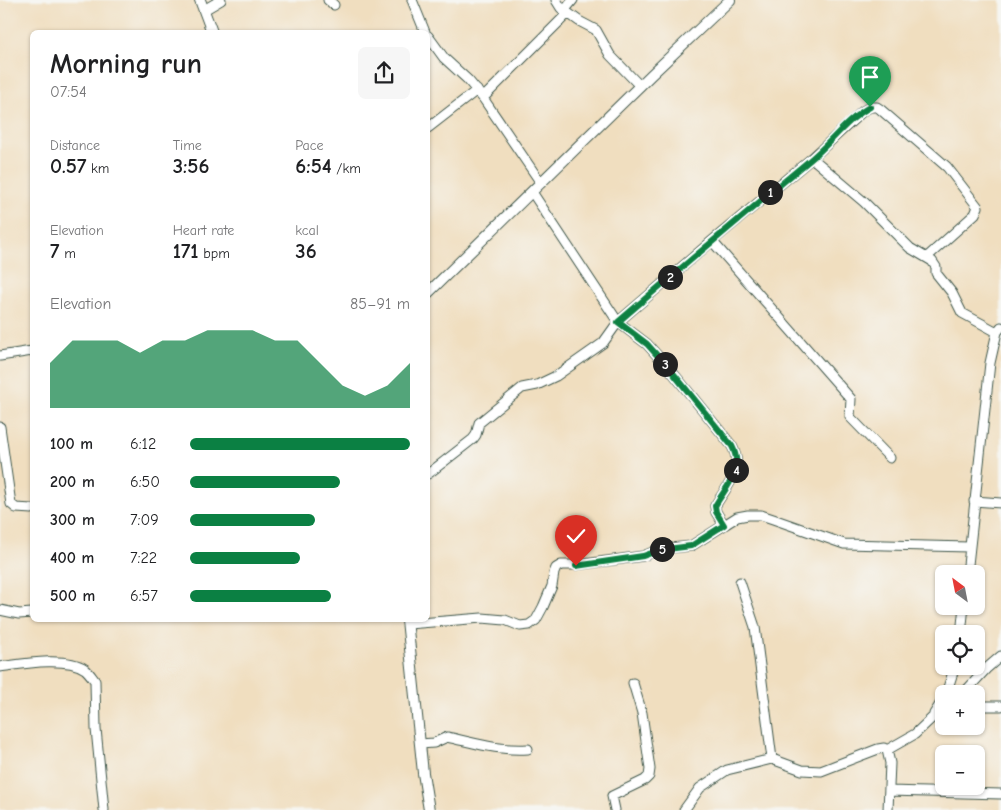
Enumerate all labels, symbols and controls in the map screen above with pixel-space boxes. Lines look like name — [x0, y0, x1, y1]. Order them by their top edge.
button: share — [358, 47, 410, 99]
text: Morning run — [50, 48, 202, 80]
pin — [849, 56, 891, 107]
icon: arrive — [856, 63, 884, 91]
text: 07:54 — [50, 83, 87, 101]
text: Distance — [50, 137, 100, 154]
text: Time — [173, 137, 202, 154]
text: Pace — [295, 137, 324, 154]
text: 0.57 — [50, 154, 86, 178]
text: 3:56 — [173, 154, 210, 178]
text: 6:54 — [295, 154, 332, 178]
text: km — [86, 160, 109, 177]
text: /km — [332, 160, 361, 177]
pin: 1 — [758, 180, 782, 204]
text: 1 — [768, 184, 773, 201]
text: Elevation — [50, 222, 104, 239]
text: Heart rate — [173, 222, 234, 239]
text: kcal — [295, 222, 319, 239]
text: 7 — [50, 239, 59, 263]
text: 171 — [173, 239, 199, 263]
text: 36 — [295, 239, 317, 263]
text: m — [59, 245, 76, 262]
text: bpm — [199, 245, 230, 262]
pin: 2 — [658, 264, 682, 290]
text: 2 — [667, 269, 674, 286]
text: Elevation — [50, 295, 111, 313]
text: 85–91 m — [350, 295, 410, 313]
pin: 3 — [652, 352, 678, 376]
text: 3 — [662, 356, 669, 373]
text: 100 m — [50, 435, 93, 453]
text: 6:12 — [130, 435, 156, 453]
pin: 4 — [724, 458, 748, 482]
text: 4 — [733, 462, 740, 479]
text: 200 m — [50, 473, 95, 491]
text: 6:50 — [130, 473, 160, 491]
text: 300 m — [50, 511, 95, 529]
text: 7:09 — [130, 511, 159, 529]
pin — [555, 515, 597, 566]
icon: check — [562, 522, 590, 550]
pin: 5 — [650, 536, 674, 562]
text: 5 — [659, 541, 666, 558]
text: 400 m — [50, 549, 94, 567]
text: 7:22 — [130, 549, 157, 567]
north arrow — [935, 565, 985, 615]
map controls — [935, 565, 985, 795]
text: 500 m — [50, 587, 95, 605]
text: 6:57 — [130, 587, 158, 605]
button: locate — [935, 625, 985, 675]
button: + — [935, 685, 985, 735]
button: − — [935, 745, 985, 795]

